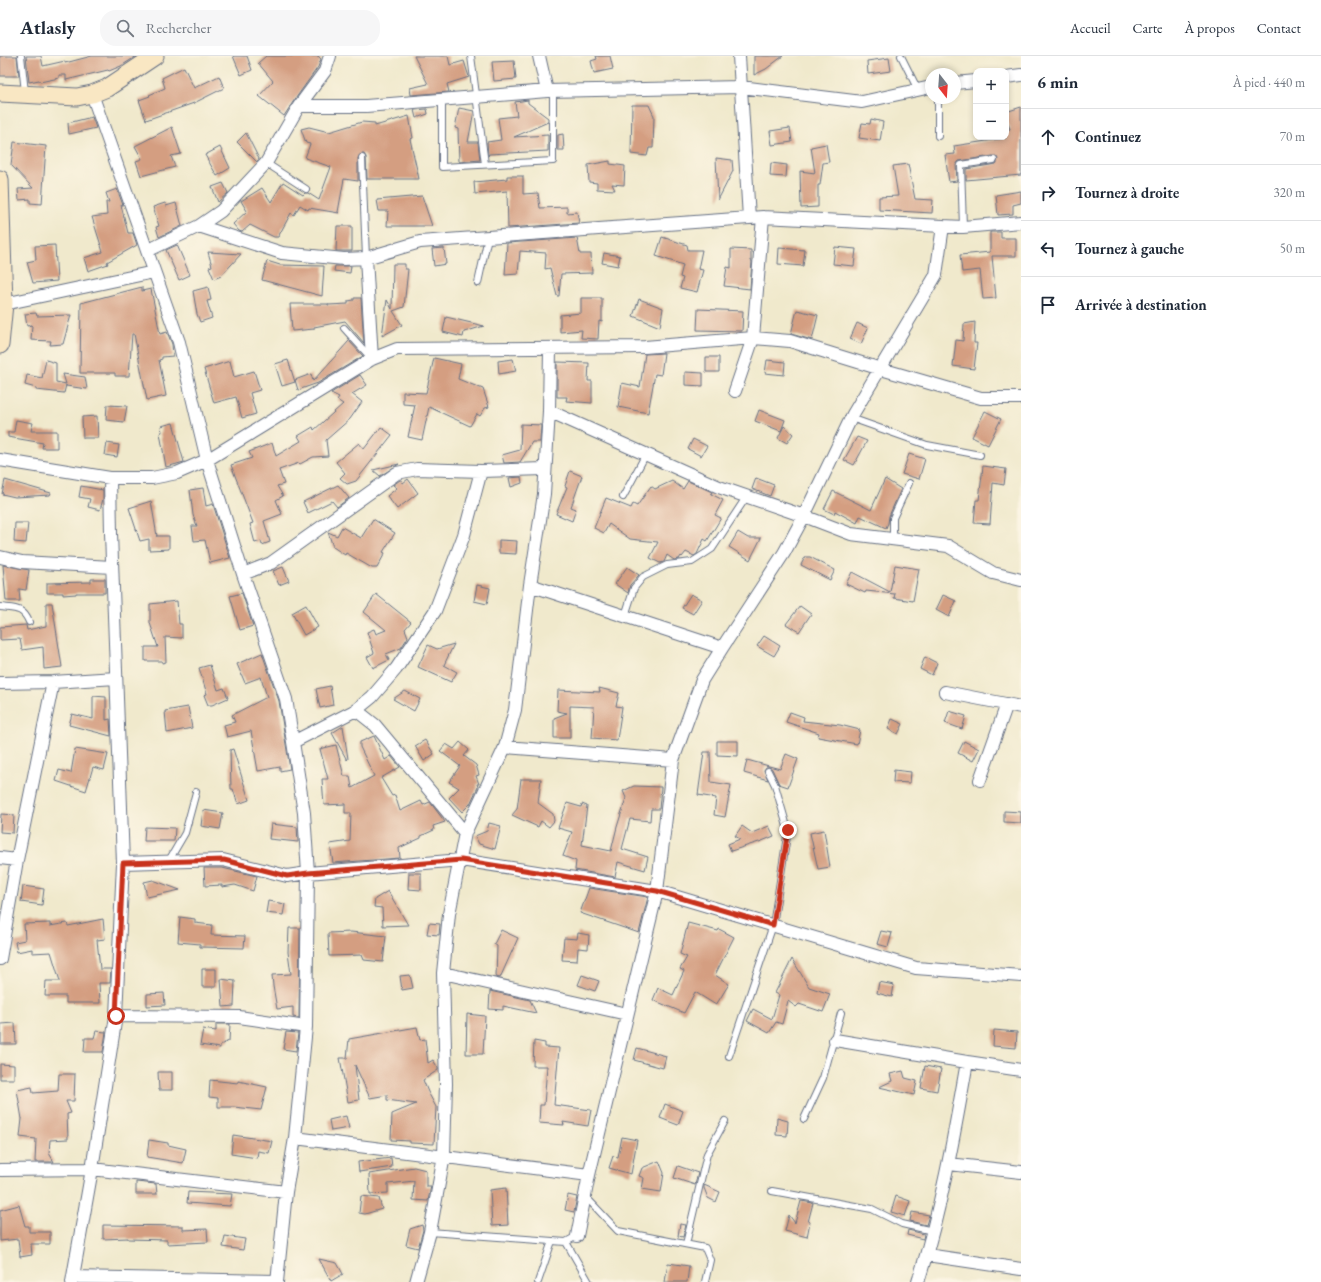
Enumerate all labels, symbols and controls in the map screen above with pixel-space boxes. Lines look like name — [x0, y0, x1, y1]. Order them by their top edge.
search box — [100, 10, 380, 46]
text: Atlasly — [20, 15, 76, 40]
icon: search — [114, 17, 136, 39]
text: Rechercher — [146, 18, 211, 37]
text: Accueil — [1070, 19, 1111, 37]
text: Carte — [1133, 19, 1163, 37]
text: À propos — [1185, 19, 1235, 37]
text: Contact — [1257, 19, 1301, 37]
north arrow — [925, 68, 961, 104]
map controls — [973, 68, 1009, 140]
button: + — [973, 68, 1009, 104]
text: 6 min — [1037, 71, 1078, 93]
text: À pied · 440 m — [1233, 74, 1305, 91]
button: − — [973, 104, 1009, 140]
icon: ahead — [1037, 126, 1059, 148]
text: Continuez — [1075, 127, 1141, 146]
text: 70 m — [1280, 128, 1305, 145]
icon: right — [1037, 182, 1059, 204]
text: Tournez à droite — [1075, 183, 1179, 202]
text: 320 m — [1274, 184, 1305, 201]
icon: left — [1037, 238, 1059, 260]
text: Tournez à gauche — [1075, 239, 1184, 258]
text: 50 m — [1280, 240, 1305, 257]
icon: arrive — [1037, 294, 1059, 316]
text: Arrivée à destination — [1075, 295, 1207, 314]
route end — [779, 821, 797, 839]
route start — [107, 1007, 125, 1025]

